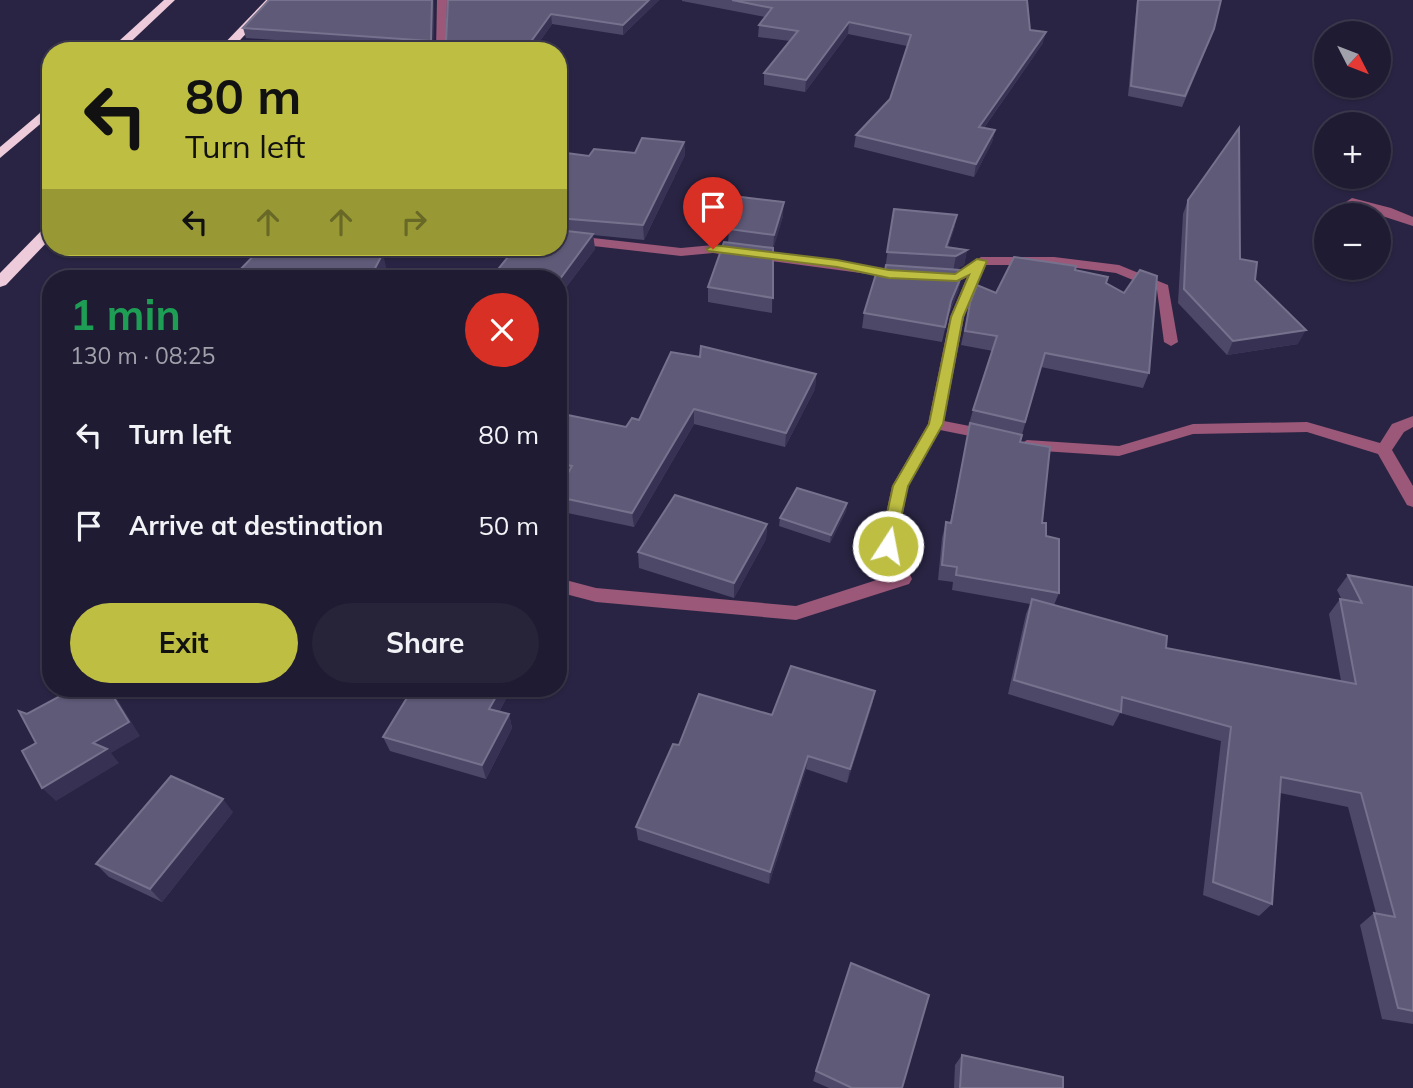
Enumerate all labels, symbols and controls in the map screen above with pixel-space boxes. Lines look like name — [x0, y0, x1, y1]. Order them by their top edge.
north arrow — [1314, 21, 1391, 98]
map controls — [1314, 21, 1391, 280]
text: 80 m — [185, 65, 301, 126]
icon: left — [70, 70, 161, 161]
button: + — [1314, 112, 1391, 189]
text: Turn left — [185, 126, 305, 166]
pin — [683, 177, 743, 249]
icon: arrive — [694, 188, 732, 226]
icon: left — [176, 203, 214, 241]
icon: ahead — [249, 203, 287, 241]
icon: ahead — [322, 203, 360, 241]
icon: right — [395, 203, 433, 241]
button: − — [1314, 203, 1391, 280]
text: 1 min — [70, 288, 181, 341]
button: close — [465, 293, 539, 367]
text: 130 m · 08:25 — [70, 341, 215, 370]
icon: left — [70, 416, 108, 454]
text: Turn left — [129, 418, 231, 451]
text: 80 m — [478, 418, 539, 451]
icon: arrive — [70, 507, 108, 545]
text: Arrive at destination — [129, 509, 384, 542]
text: 50 m — [478, 509, 539, 542]
position arrow — [851, 509, 925, 583]
button: Exit — [70, 603, 298, 683]
button: Share — [312, 603, 539, 683]

